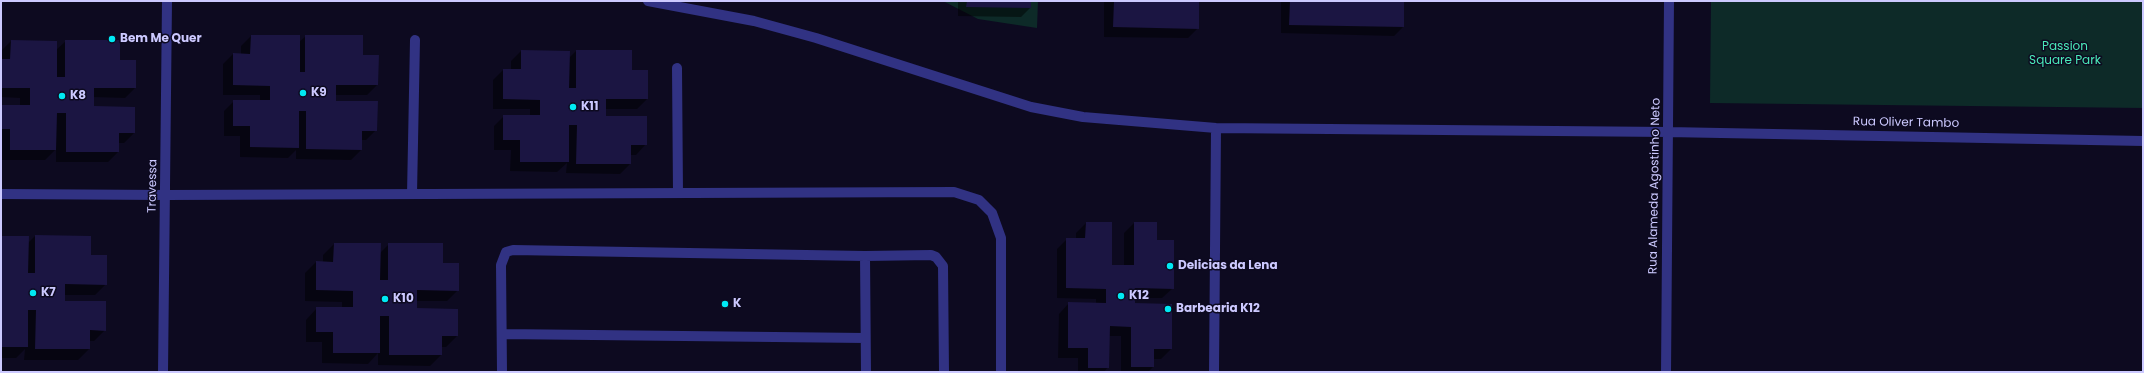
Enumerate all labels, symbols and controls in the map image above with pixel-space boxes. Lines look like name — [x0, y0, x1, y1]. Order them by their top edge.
place label: Bem Me Quer — [120, 32, 202, 46]
marker: Bem Me Quer — [107, 34, 117, 44]
park label: Passion Square Park — [2029, 40, 2101, 68]
place label: K9 — [311, 86, 327, 100]
marker: K9 — [298, 88, 308, 98]
place label: K8 — [70, 89, 86, 103]
marker: K8 — [57, 91, 67, 101]
street label: Rua Alameda Agostinho Neto — [1646, 98, 1664, 274]
place label: K11 — [581, 100, 598, 114]
marker: K11 — [568, 102, 578, 112]
street label: Rua Oliver Tambo — [1853, 115, 1959, 131]
street label: Travessa — [145, 159, 161, 213]
place label: Delicias da Lena — [1178, 259, 1278, 273]
marker: Delicias da Lena — [1165, 261, 1175, 271]
place label: K7 — [41, 286, 56, 300]
marker: K7 — [28, 288, 38, 298]
place label: K12 — [1129, 289, 1149, 303]
marker: K12 — [1116, 291, 1126, 301]
place label: K10 — [393, 292, 414, 306]
marker: K10 — [380, 294, 390, 304]
place label: K — [733, 297, 741, 311]
marker: K — [720, 299, 730, 309]
place label: Barbearia K12 — [1176, 302, 1260, 316]
marker: Barbearia K12 — [1163, 304, 1173, 314]

